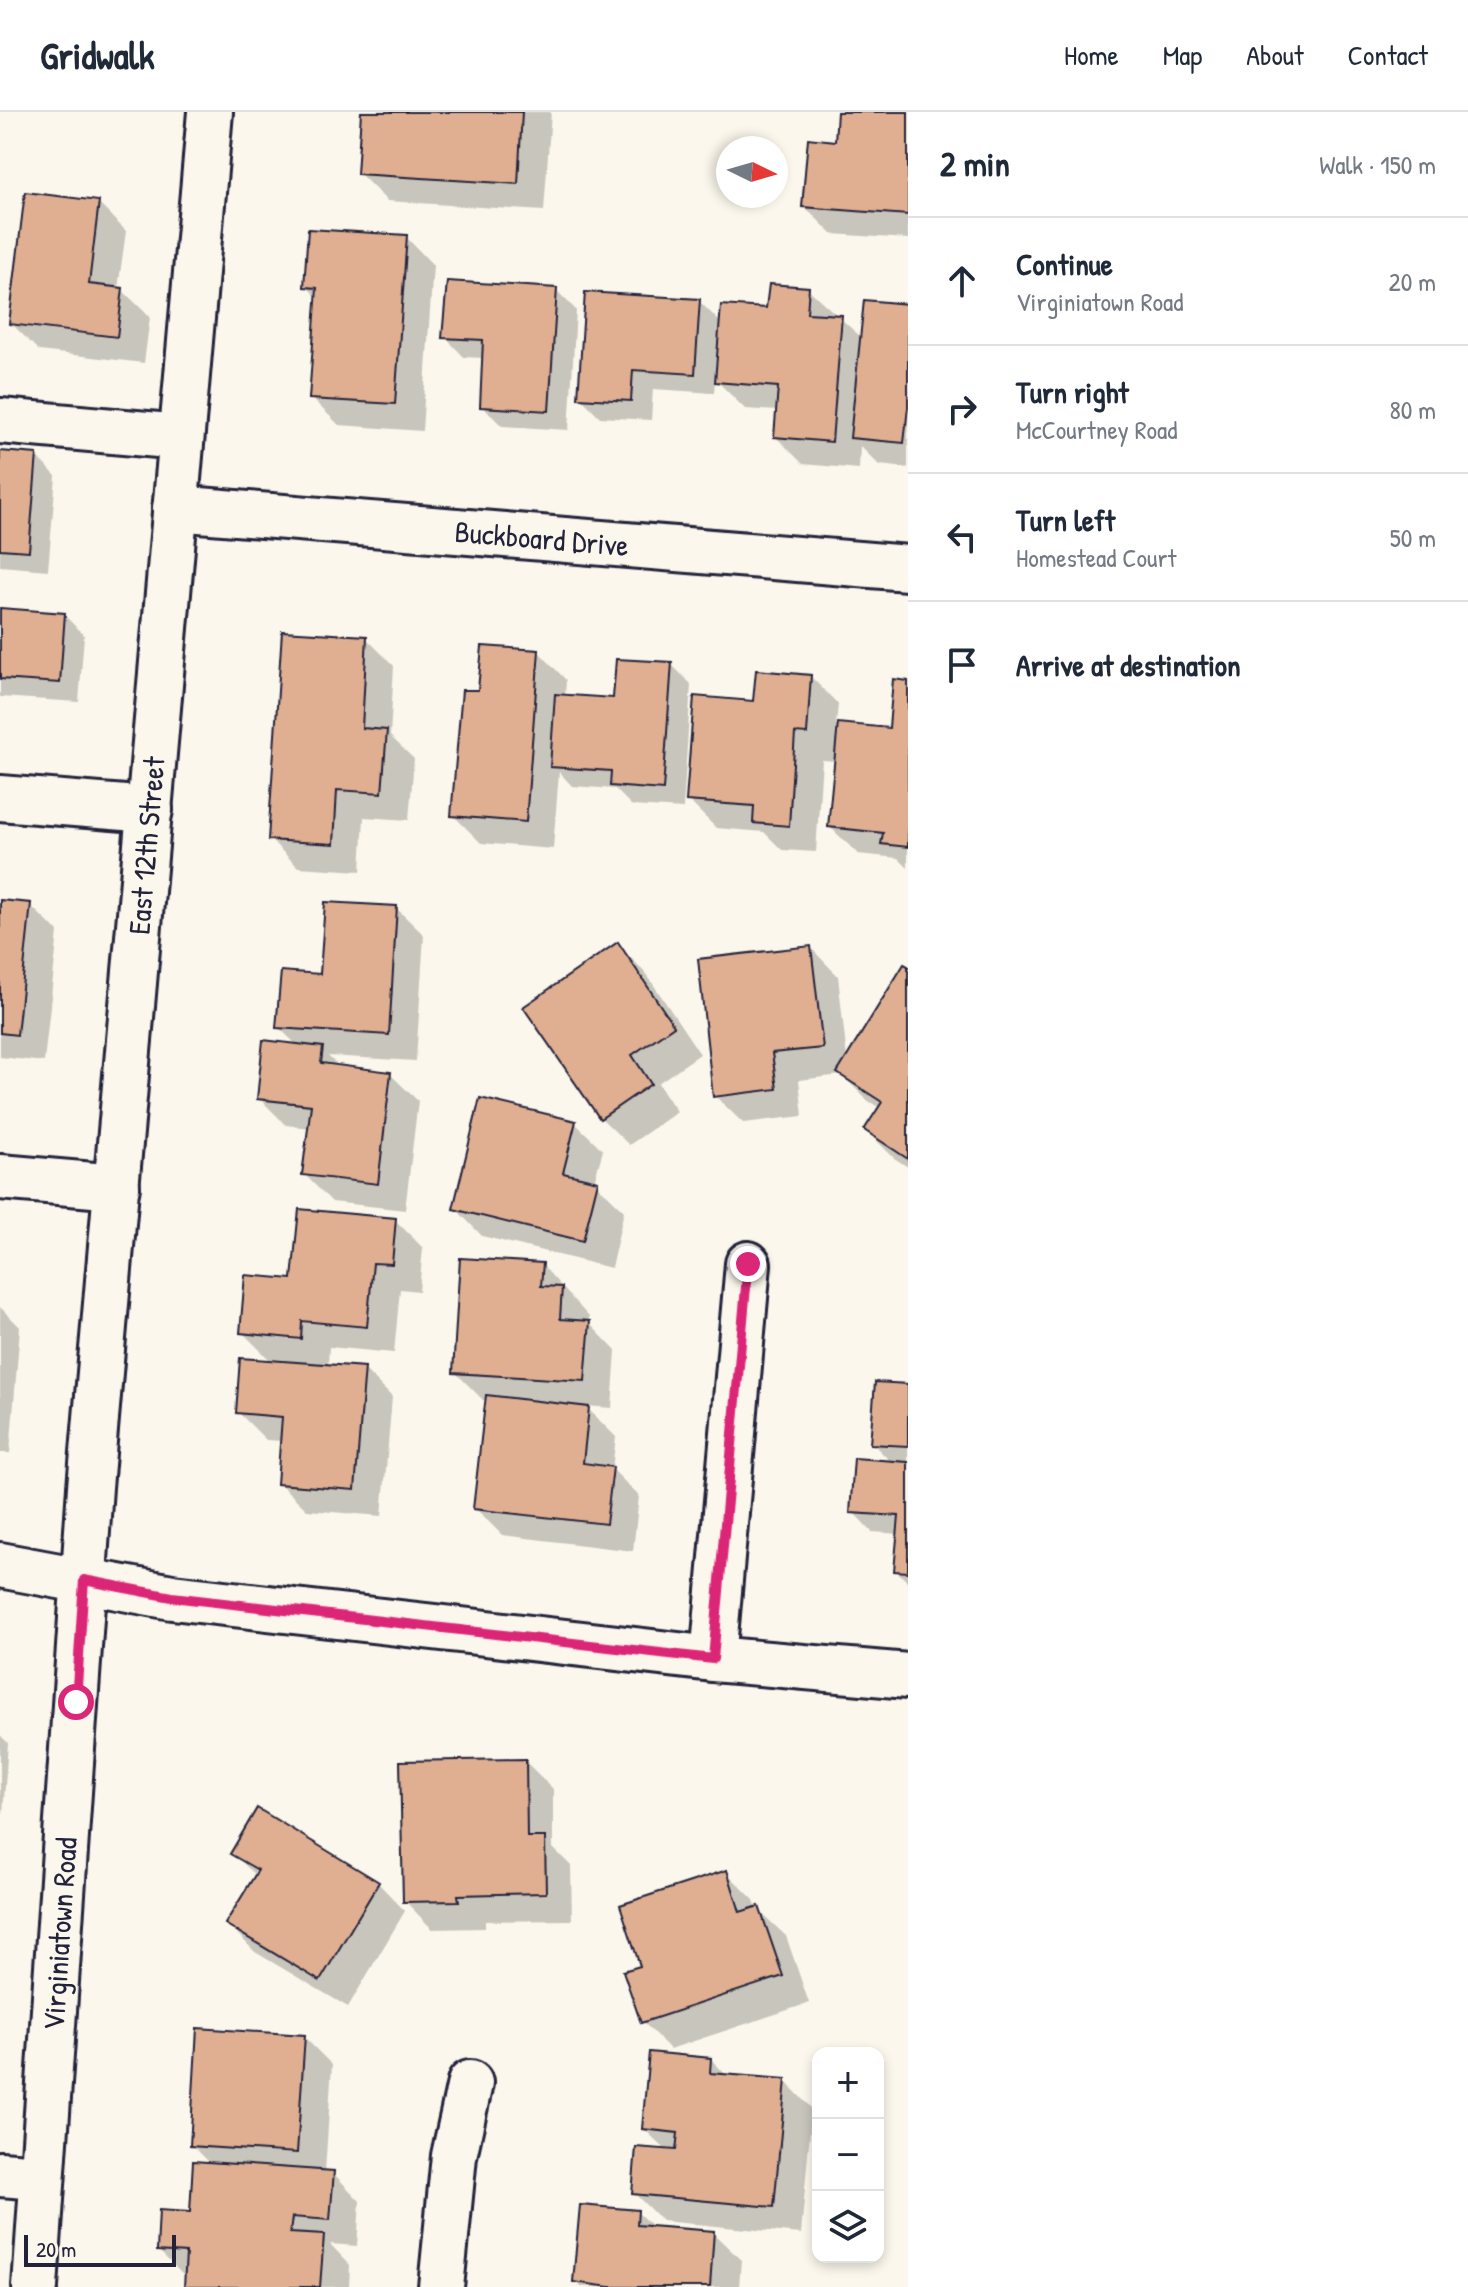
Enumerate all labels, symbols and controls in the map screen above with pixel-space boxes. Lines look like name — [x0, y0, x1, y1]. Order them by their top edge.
text: Gridwalk — [40, 29, 155, 81]
text: Home — [1064, 36, 1119, 74]
text: Map — [1163, 36, 1202, 74]
text: About — [1246, 36, 1304, 74]
text: Contact — [1348, 36, 1428, 74]
north arrow — [716, 136, 788, 208]
text: 2 min — [940, 141, 1010, 187]
text: Walk · 150 m — [1319, 147, 1436, 182]
text: Continue — [1016, 244, 1113, 284]
icon: ahead — [940, 259, 984, 303]
text: 20 m — [1389, 264, 1436, 299]
text: Virginiatown Road — [1016, 284, 1183, 319]
text: Turn right — [1016, 372, 1129, 412]
icon: right — [940, 387, 984, 431]
text: 80 m — [1389, 392, 1436, 427]
text: McCourtney Road — [1016, 412, 1177, 447]
text: Turn left — [1016, 500, 1115, 540]
street label: Buckboard Drive — [453, 511, 630, 565]
icon: left — [940, 515, 984, 559]
text: 50 m — [1390, 520, 1436, 555]
text: Homestead Court — [1016, 540, 1176, 575]
icon: arrive — [940, 643, 984, 687]
text: Arrive at destination — [1016, 645, 1241, 685]
street label: East 12th Street — [118, 754, 174, 936]
route end — [730, 1246, 766, 1282]
route start — [58, 1684, 94, 1720]
street label: Virginiatown Road — [33, 1836, 86, 2032]
map controls — [812, 2047, 884, 2263]
button: + — [812, 2047, 884, 2119]
button: − — [812, 2119, 884, 2191]
button: layers — [812, 2191, 884, 2263]
scale bar — [24, 2231, 176, 2267]
text: 20 m — [36, 2234, 76, 2264]

